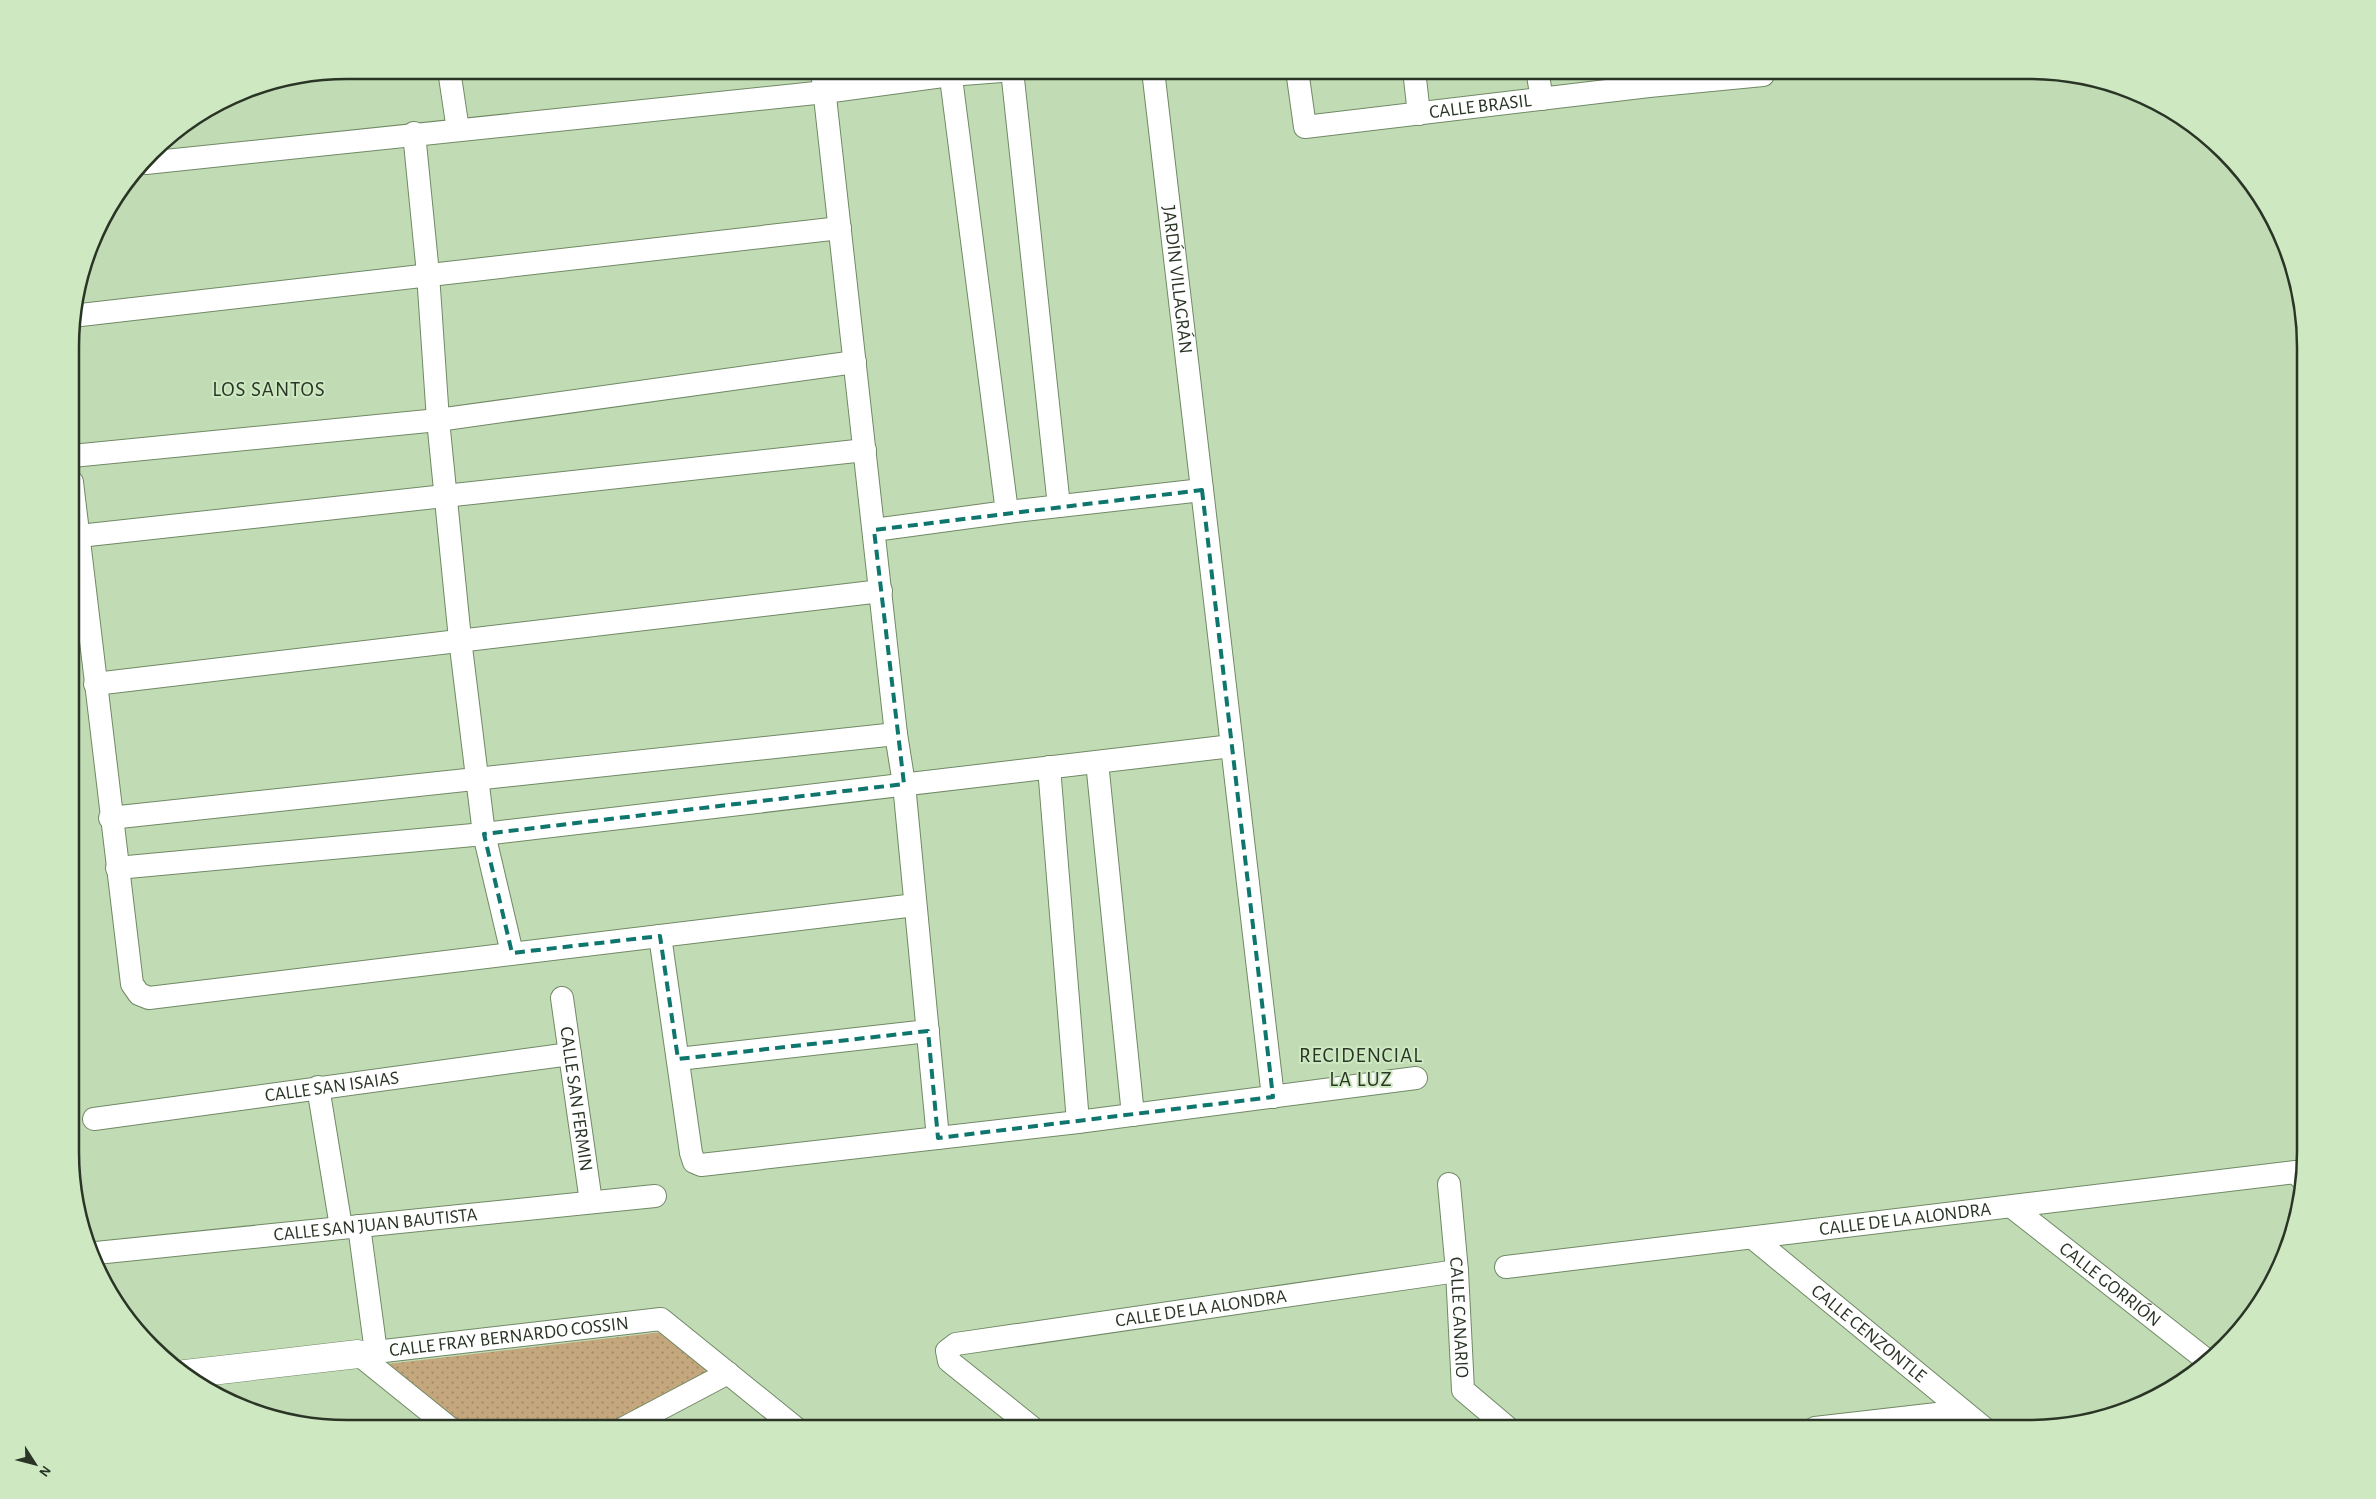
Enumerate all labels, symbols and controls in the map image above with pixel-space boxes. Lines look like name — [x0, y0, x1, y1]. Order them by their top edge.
street label: CALLE BRASIL — [1428, 91, 1532, 122]
street label: JARDÍN VILLAGRÁN — [1159, 204, 1196, 355]
district label: LOS SANTOS — [212, 379, 326, 400]
street label: CALLE SAN FERMIN — [557, 1025, 596, 1173]
district label: RECIDENCIAL LA LUZ — [1299, 1045, 1423, 1090]
street label: CALLE SAN ISAIAS — [264, 1068, 400, 1105]
street label: CALLE DE LA ALONDRA — [1818, 1199, 1992, 1239]
street label: CALLE SAN JUAN BAUTISTA — [273, 1205, 478, 1244]
street label: CALLE GORRIÓN — [2056, 1239, 2165, 1330]
street label: CALLE CANARIO — [1446, 1256, 1472, 1379]
street label: CALLE CENZONTLE — [1808, 1281, 1930, 1386]
street label: CALLE DE LA ALONDRA — [1114, 1286, 1288, 1330]
street label: CALLE FRAY BERNARDO COSSIN — [388, 1313, 630, 1360]
north arrow — [10, 1439, 60, 1489]
text: N — [36, 1463, 53, 1479]

